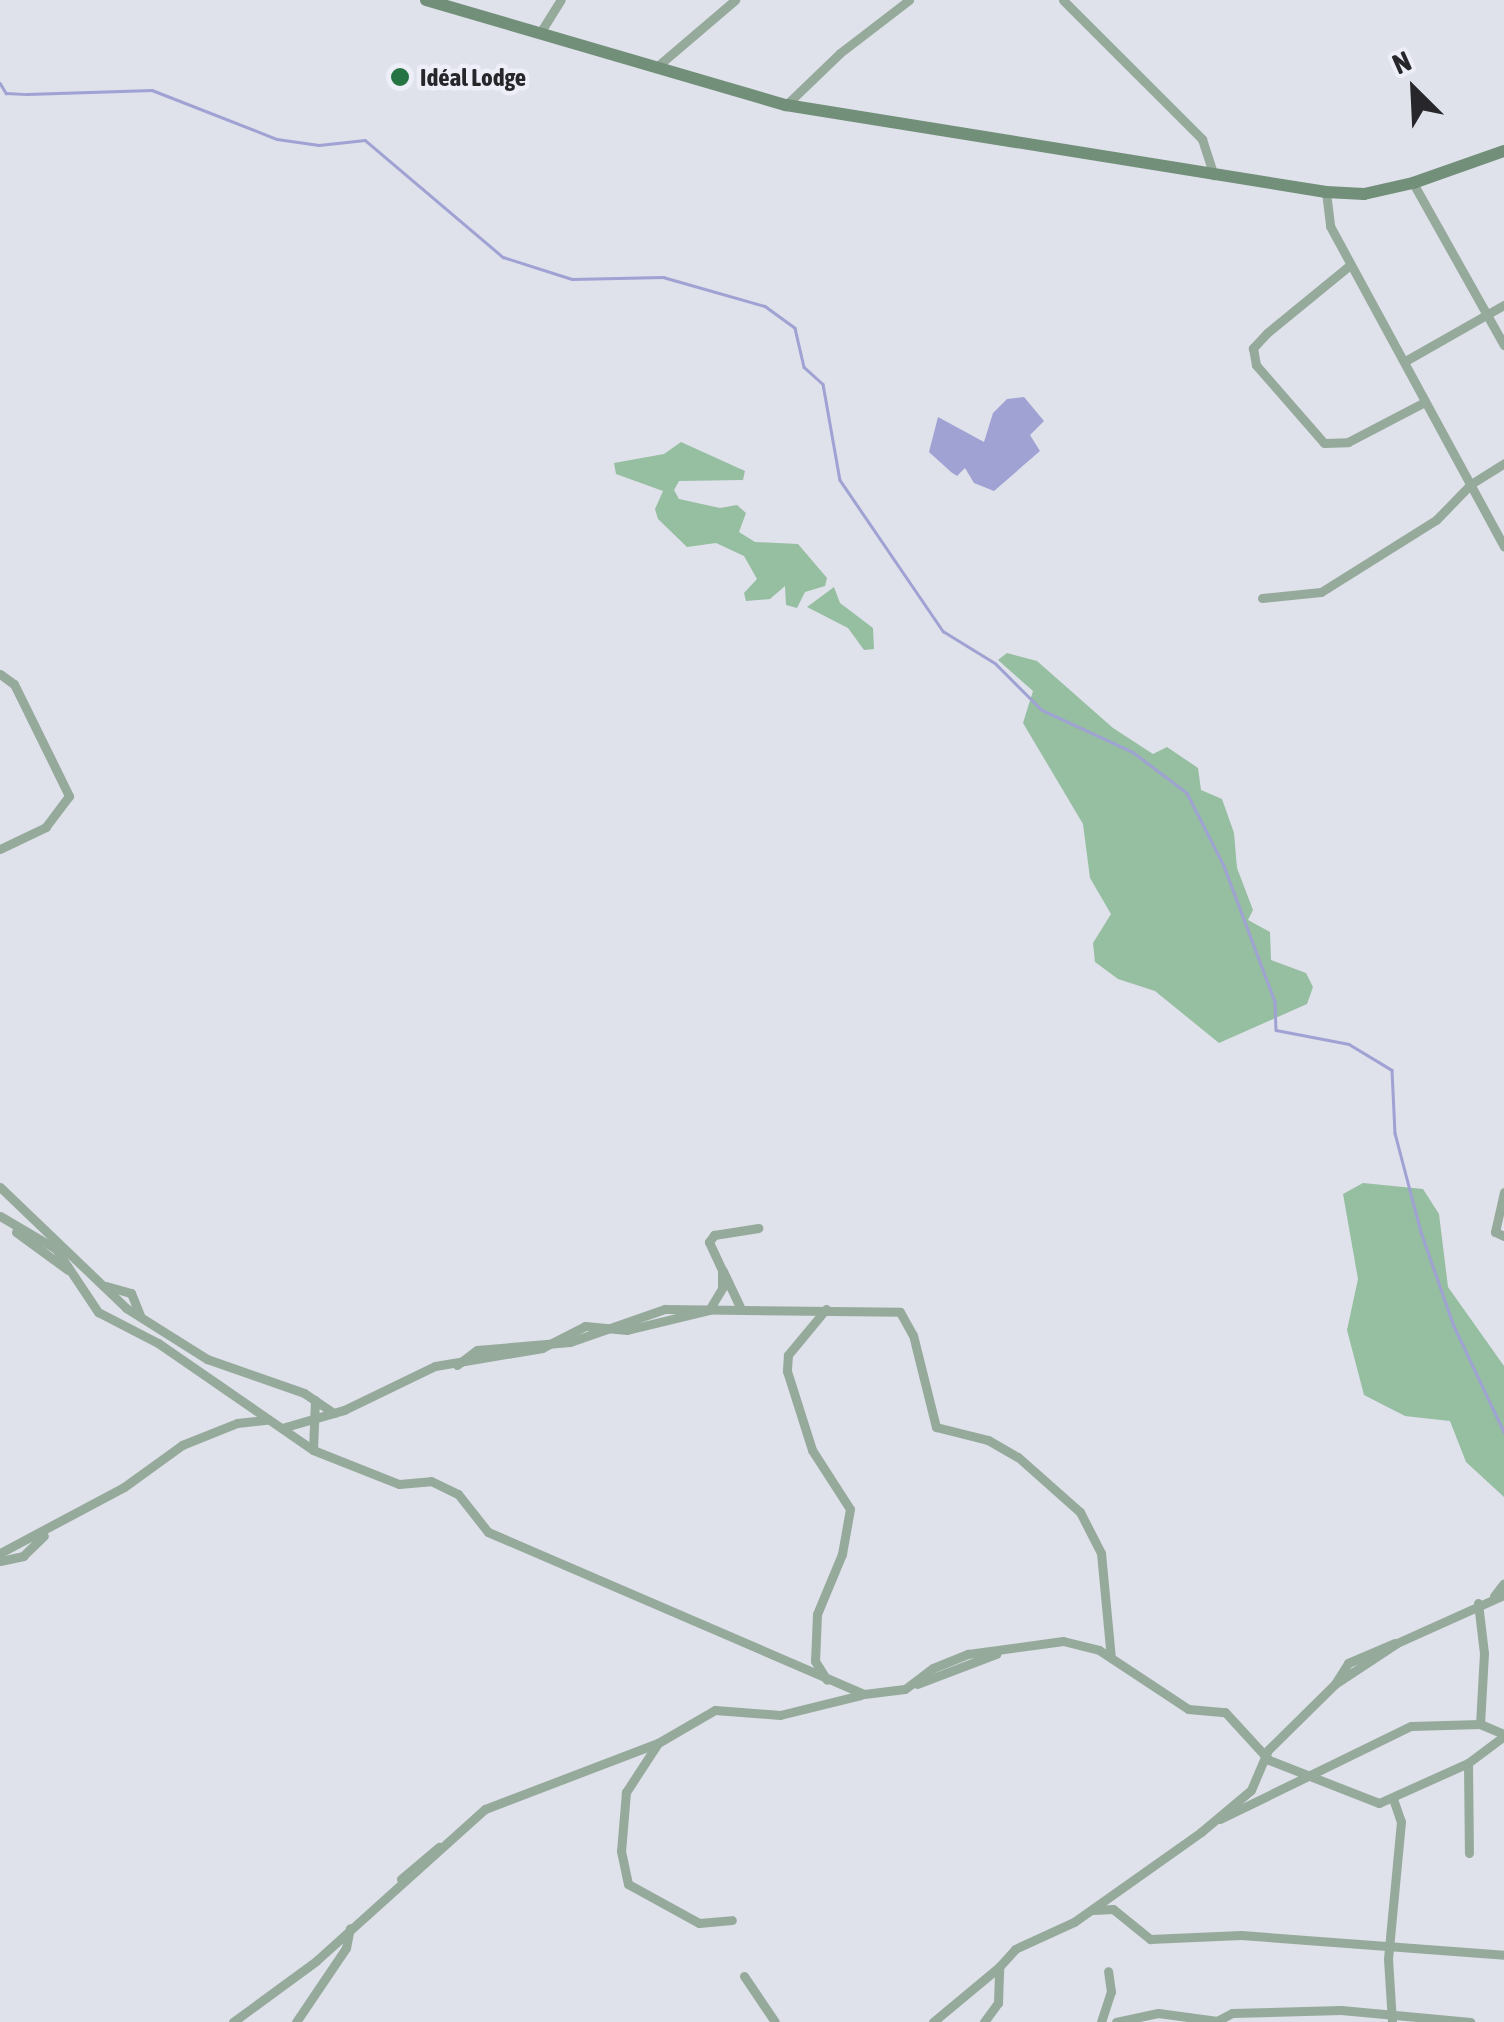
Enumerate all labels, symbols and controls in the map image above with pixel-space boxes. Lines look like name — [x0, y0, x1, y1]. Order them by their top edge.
north arrow — [1364, 40, 1464, 140]
text: N — [1388, 45, 1416, 81]
place label: Idéal Lodge — [420, 62, 526, 92]
marker: Idéal Lodge — [389, 66, 411, 88]

